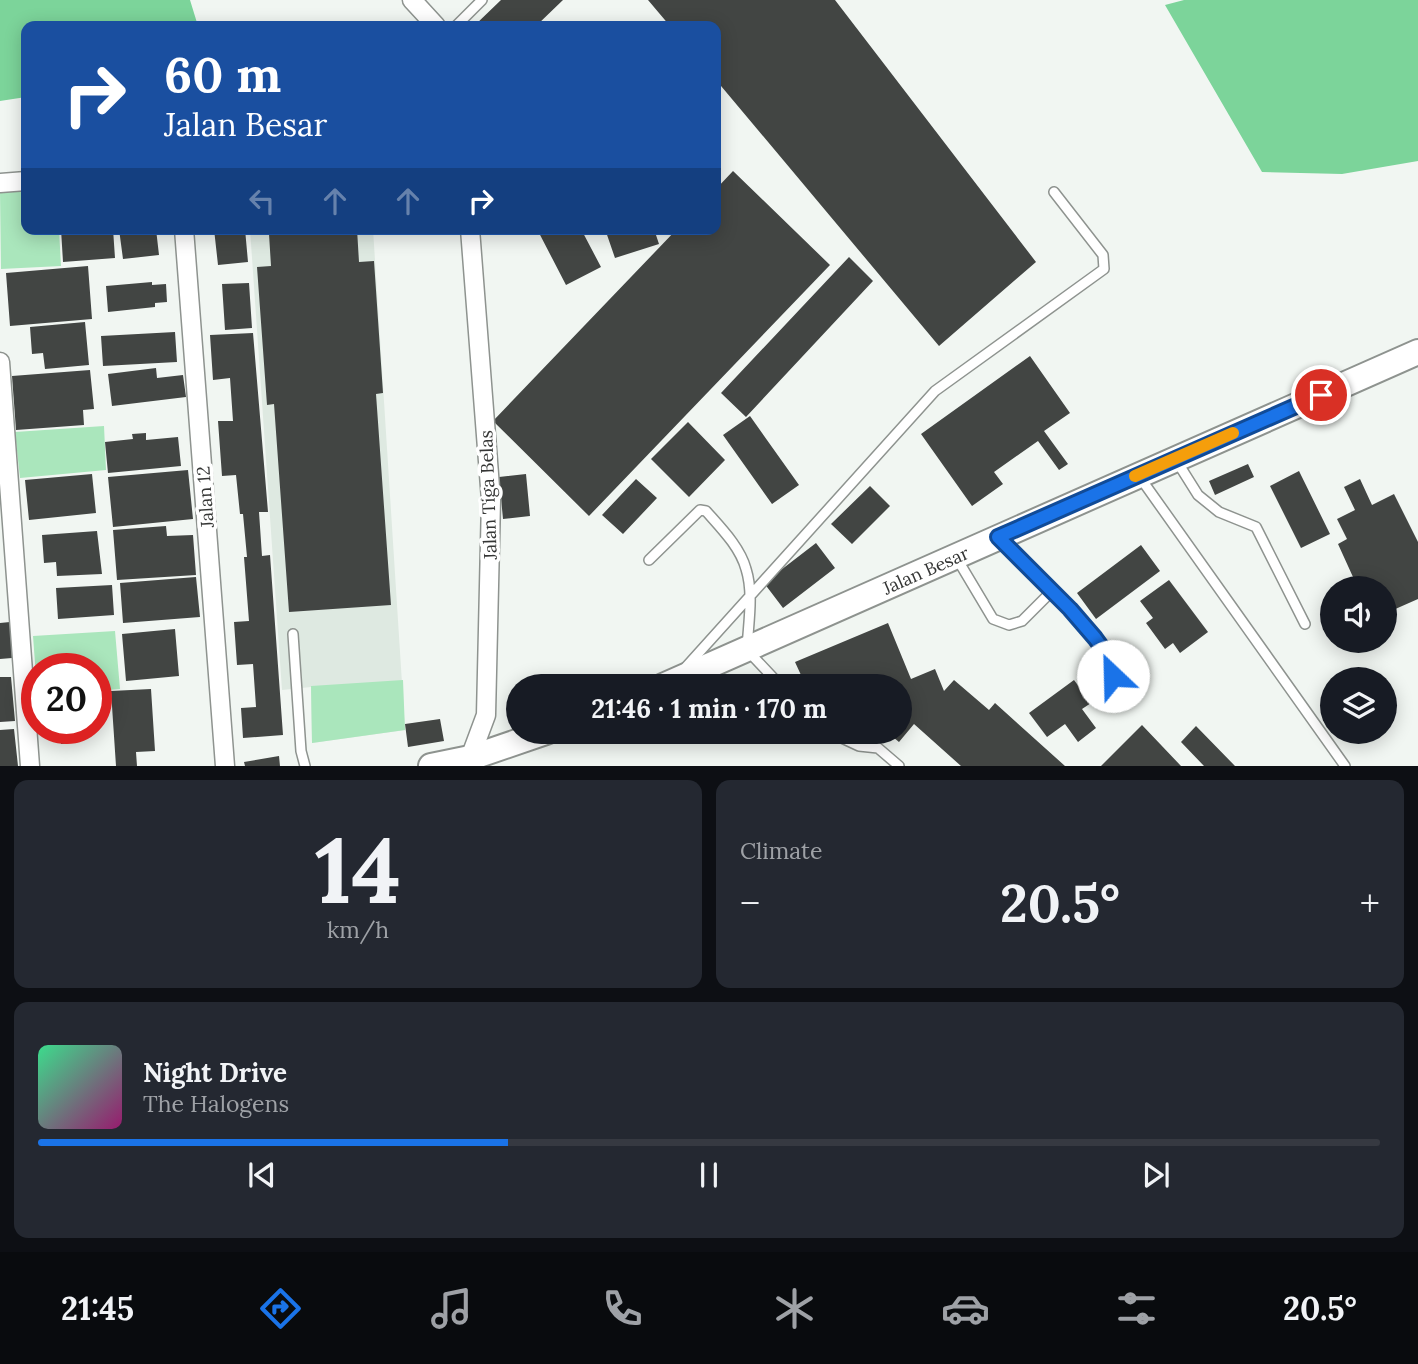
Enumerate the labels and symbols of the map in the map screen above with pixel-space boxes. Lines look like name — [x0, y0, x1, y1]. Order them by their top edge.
pin — [1291, 365, 1351, 425]
street label: Jalan Tiga Belas — [474, 430, 502, 561]
street label: Jalan 12 — [191, 465, 219, 530]
street label: Jalan Besar — [878, 541, 972, 599]
position arrow — [1076, 639, 1150, 713]
speed limit sign: 20 — [21, 653, 112, 744]

